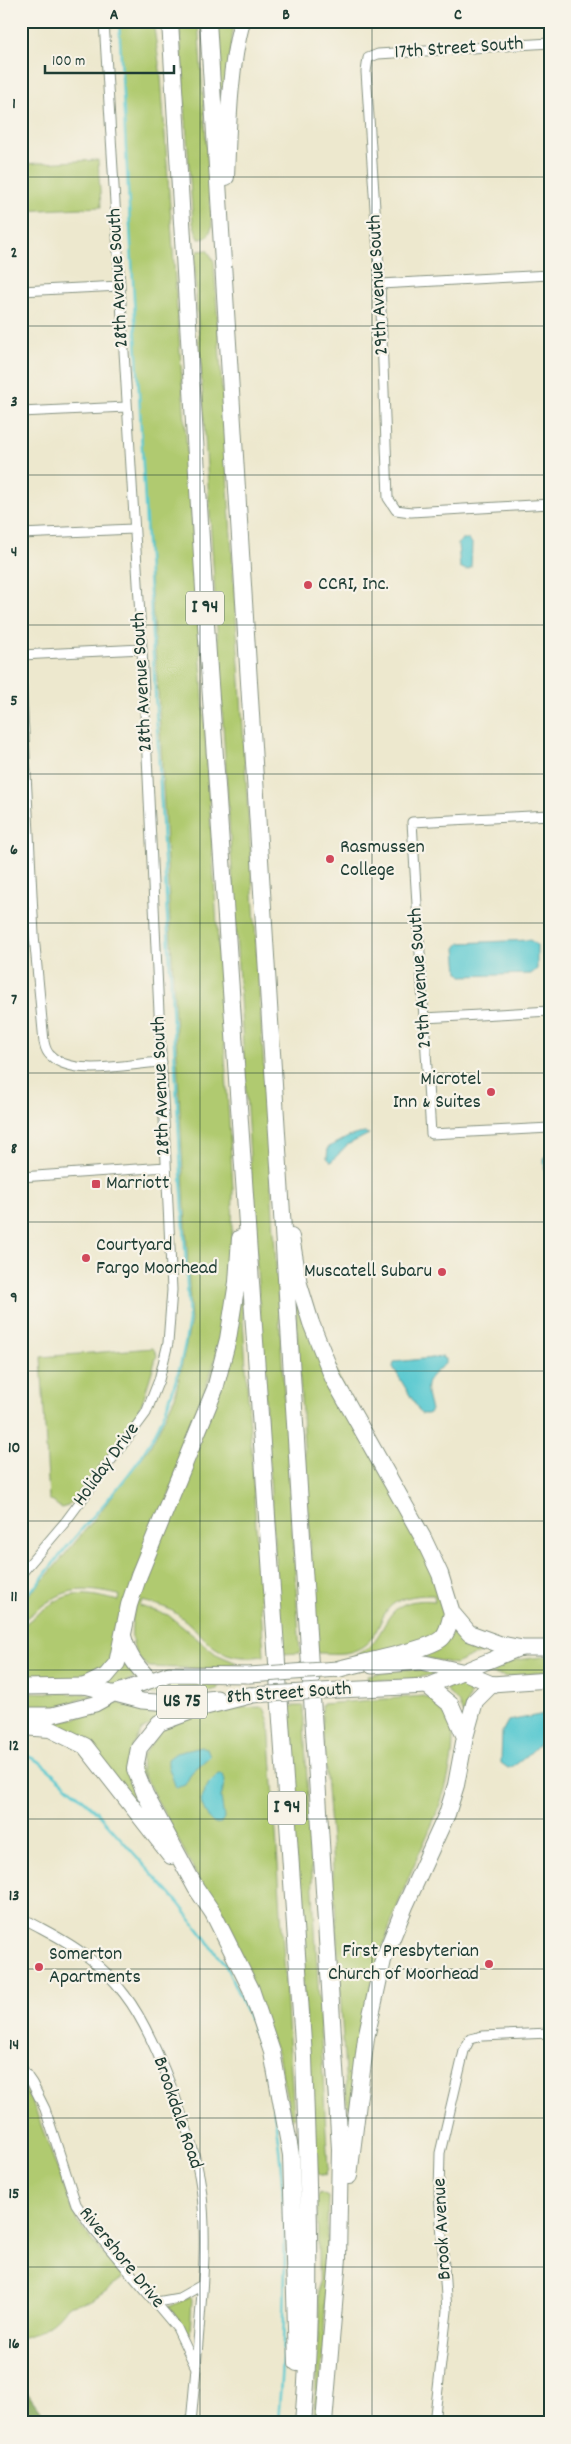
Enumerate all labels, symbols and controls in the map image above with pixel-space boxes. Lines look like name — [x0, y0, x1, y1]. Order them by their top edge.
text: A — [110, 4, 119, 27]
text: B — [282, 4, 290, 27]
text: C — [454, 4, 462, 27]
street label: 17th Street South — [394, 31, 524, 67]
scale bar — [45, 42, 174, 74]
text: 100 m — [52, 51, 85, 73]
text: 1 — [12, 93, 16, 116]
street label: 28th Avenue South — [101, 207, 137, 349]
street label: 29th Avenue South — [361, 214, 397, 356]
text: 2 — [11, 242, 18, 265]
text: 3 — [10, 391, 18, 414]
text: 4 — [11, 541, 17, 564]
place label: CCRI, Inc. — [318, 571, 389, 599]
marker: CCRI, Inc. — [302, 579, 314, 591]
road number: I 94 — [186, 592, 224, 624]
street label: 28th Avenue South — [125, 611, 161, 753]
text: 5 — [10, 690, 18, 713]
place label: Rasmussen College — [340, 834, 425, 885]
text: 6 — [10, 839, 18, 862]
marker: Rasmussen College — [324, 853, 336, 865]
street label: 29th Avenue South — [402, 907, 440, 1049]
text: 7 — [11, 989, 17, 1012]
street label: 28th Avenue South — [146, 1016, 178, 1156]
place label: Microtel Inn & Suites — [393, 1066, 481, 1117]
marker: Microtel Inn & Suites — [485, 1086, 497, 1098]
text: 8 — [11, 1138, 18, 1161]
place label: Marriott — [106, 1170, 169, 1198]
marker: Marriott — [90, 1178, 102, 1190]
place label: Courtyard Fargo Moorhead — [96, 1232, 218, 1283]
marker: Courtyard Fargo Moorhead — [80, 1252, 92, 1264]
place label: Muscatell Subaru — [304, 1258, 432, 1286]
marker: Muscatell Subaru — [436, 1266, 448, 1278]
text: 9 — [10, 1287, 18, 1310]
street label: Holiday Drive — [67, 1417, 147, 1513]
text: 10 — [8, 1437, 20, 1460]
text: 11 — [10, 1586, 18, 1609]
street label: 8th Street South — [226, 1676, 352, 1712]
road number: US 75 — [157, 1685, 207, 1718]
text: 12 — [9, 1735, 19, 1758]
road number: I 94 — [268, 1792, 306, 1825]
text: 13 — [9, 1885, 19, 1908]
place label: First Presbyterian Church of Moorhead — [328, 1938, 479, 1989]
place label: Somerton Apartments — [49, 1941, 141, 1992]
marker: First Presbyterian Church of Moorhead — [483, 1958, 495, 1970]
marker: Somerton Apartments — [33, 1961, 45, 1973]
text: 14 — [9, 2034, 19, 2057]
street label: Brookdale Road — [145, 2053, 209, 2173]
street label: Brook Avenue — [426, 2177, 460, 2281]
text: 15 — [9, 2183, 19, 2206]
street label: Rivershore Drive — [71, 2201, 171, 2315]
text: 16 — [8, 2333, 20, 2356]

